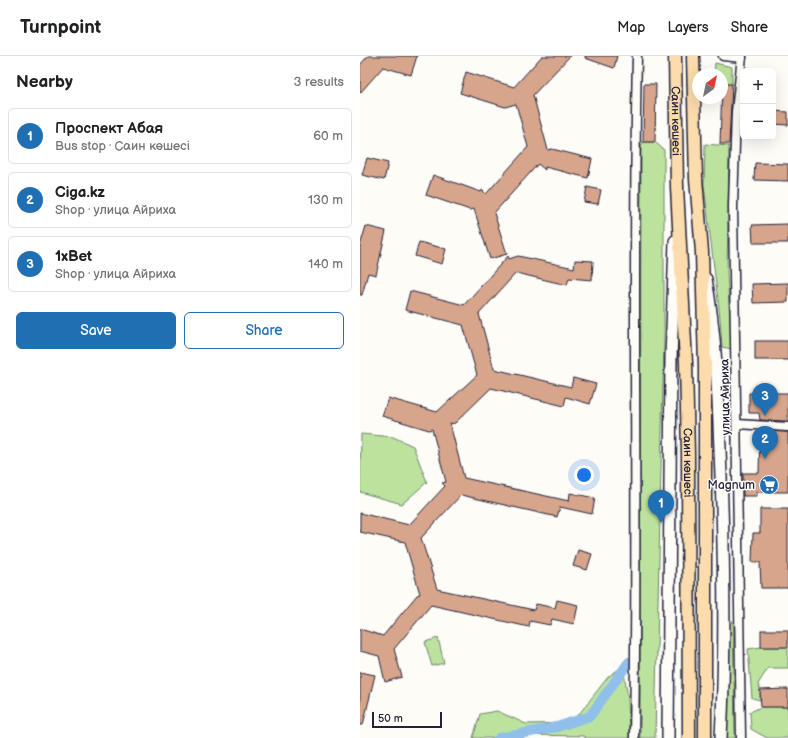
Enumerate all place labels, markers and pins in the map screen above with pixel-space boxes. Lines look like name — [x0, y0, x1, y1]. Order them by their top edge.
pin: 3 — [752, 383, 778, 416]
pin: 2 — [752, 426, 778, 459]
supermarket icon: Magnum — [758, 474, 780, 496]
place label: Magnum — [708, 478, 755, 493]
pin: 1 — [648, 490, 674, 523]

